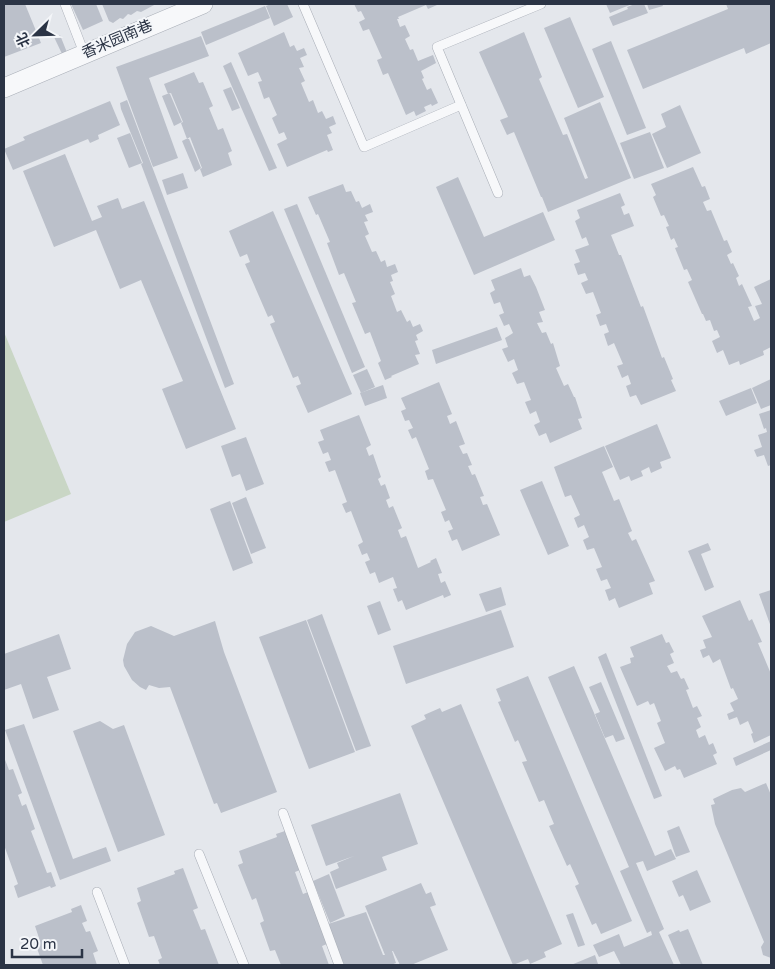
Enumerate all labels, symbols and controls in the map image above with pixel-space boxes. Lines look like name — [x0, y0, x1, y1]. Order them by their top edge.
north arrow — [10, 10, 60, 60]
street label: 香米园南巷 — [79, 16, 155, 62]
text: 北 — [13, 30, 34, 50]
scale bar — [12, 926, 82, 958]
text: 20 m — [20, 935, 57, 953]

